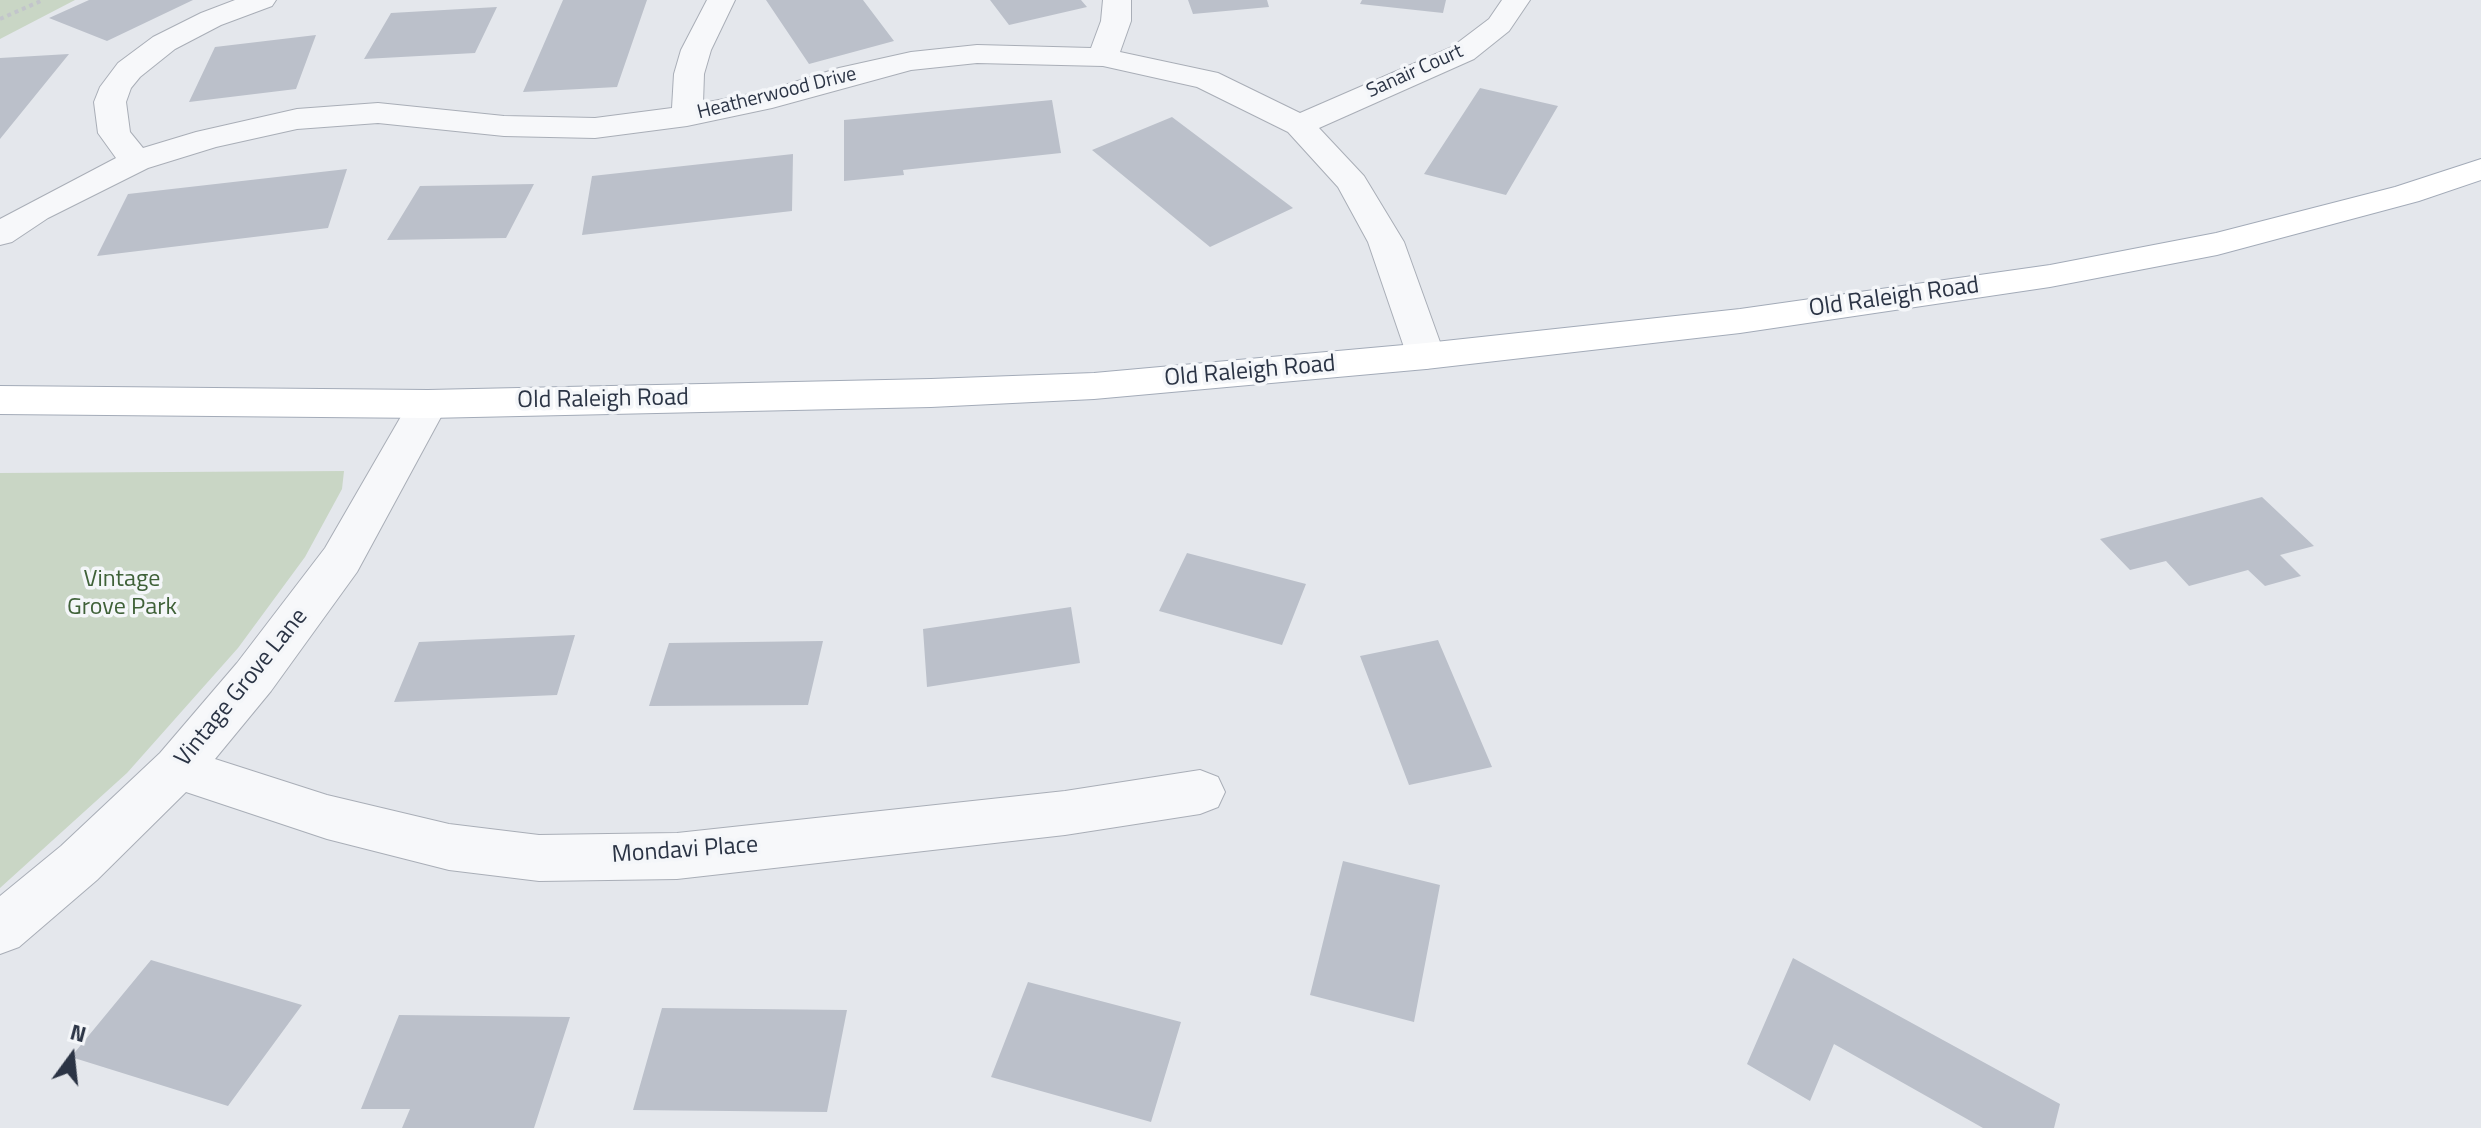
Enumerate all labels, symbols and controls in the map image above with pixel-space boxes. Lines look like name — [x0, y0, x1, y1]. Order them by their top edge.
street label: Sanair Court — [1363, 40, 1467, 104]
street label: Heatherwood Drive — [695, 63, 859, 125]
street label: Old Raleigh Road — [1807, 272, 1981, 324]
street label: Old Raleigh Road — [1163, 350, 1337, 394]
street label: Old Raleigh Road — [517, 384, 689, 416]
park label: Vintage Grove Park — [67, 566, 177, 622]
street label: Vintage Grove Lane — [170, 603, 314, 773]
street label: Mondavi Place — [611, 832, 759, 870]
text: N — [66, 1014, 90, 1051]
north arrow — [32, 1016, 112, 1096]

